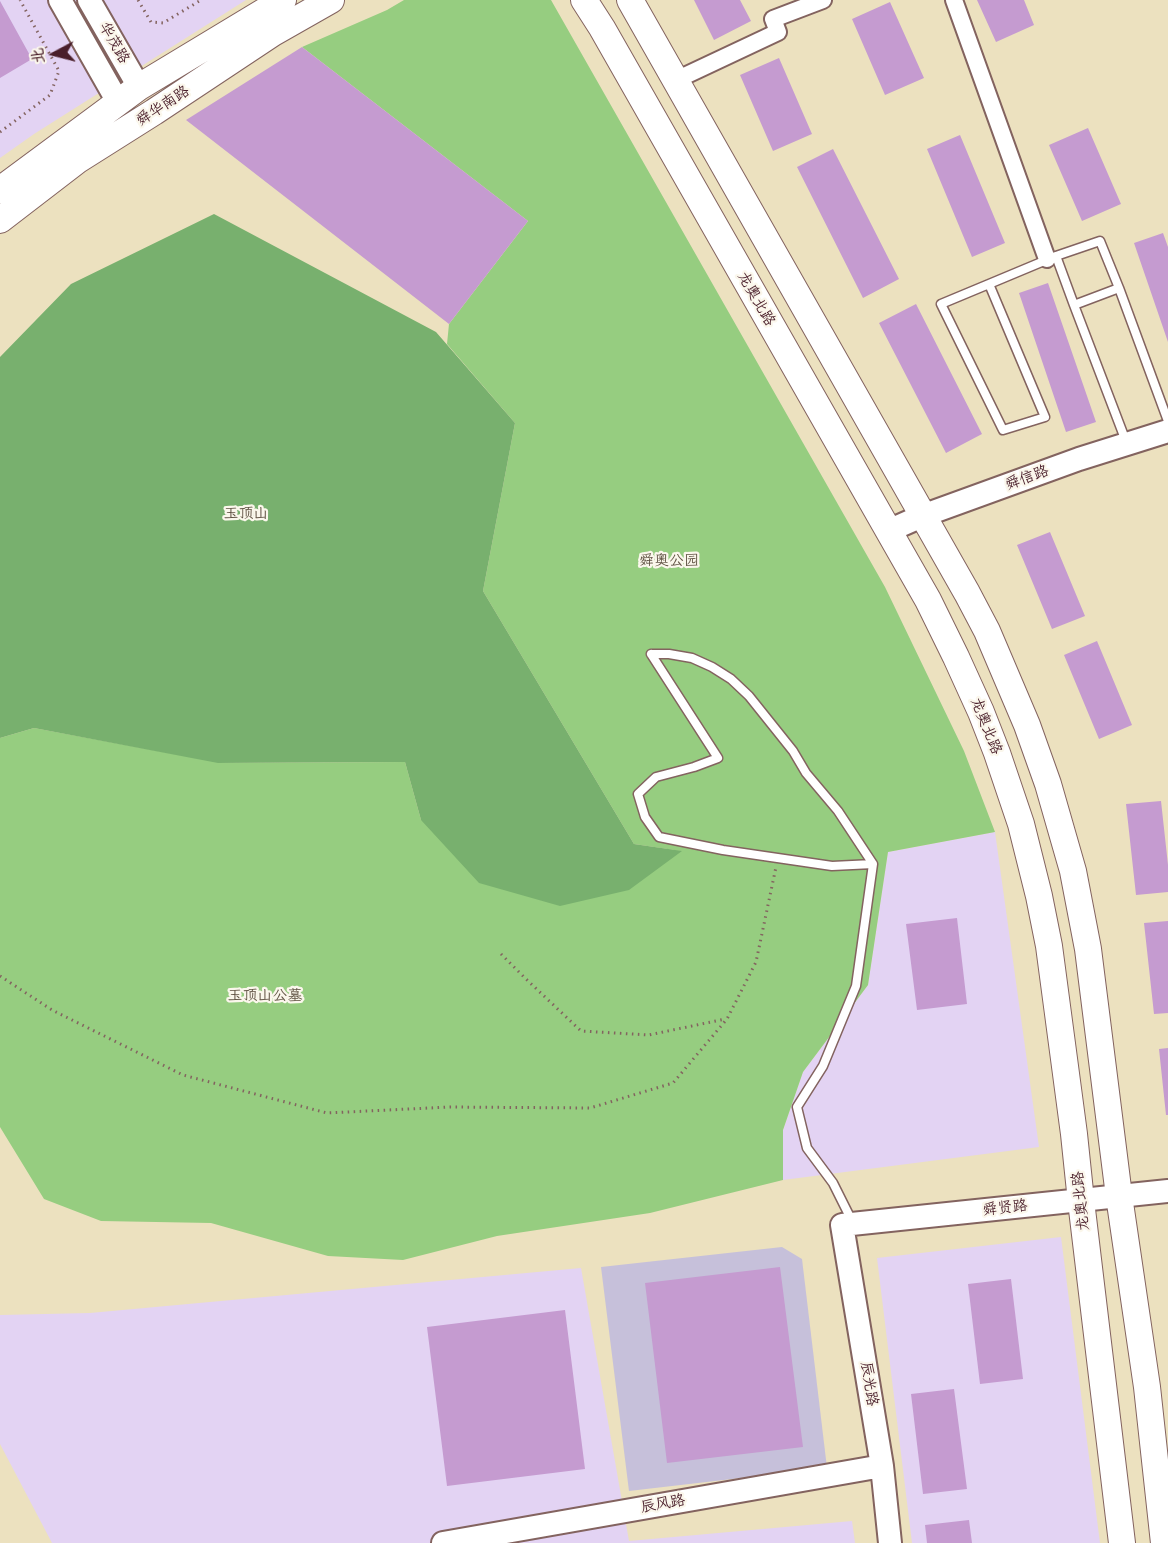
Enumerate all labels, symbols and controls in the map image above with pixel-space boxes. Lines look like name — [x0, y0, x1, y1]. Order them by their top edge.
street label: 华茂路 — [95, 19, 133, 67]
north arrow — [24, 24, 84, 84]
text: 北 — [23, 47, 49, 66]
street label: 舜华南路 — [133, 82, 193, 130]
street label: 龙奥北路 — [733, 269, 779, 329]
street label: 舜信路 — [1003, 462, 1051, 494]
park label: 玉顶山 — [224, 505, 268, 523]
park label: 舜奥公园 — [639, 552, 699, 570]
street label: 龙奥北路 — [966, 695, 1006, 757]
park label: 玉顶山公墓 — [228, 987, 302, 1005]
street label: 龙奥北路 — [1069, 1170, 1093, 1232]
street label: 舜贤路 — [982, 1197, 1028, 1219]
street label: 辰光路 — [857, 1360, 881, 1408]
street label: 辰风路 — [639, 1491, 687, 1517]

